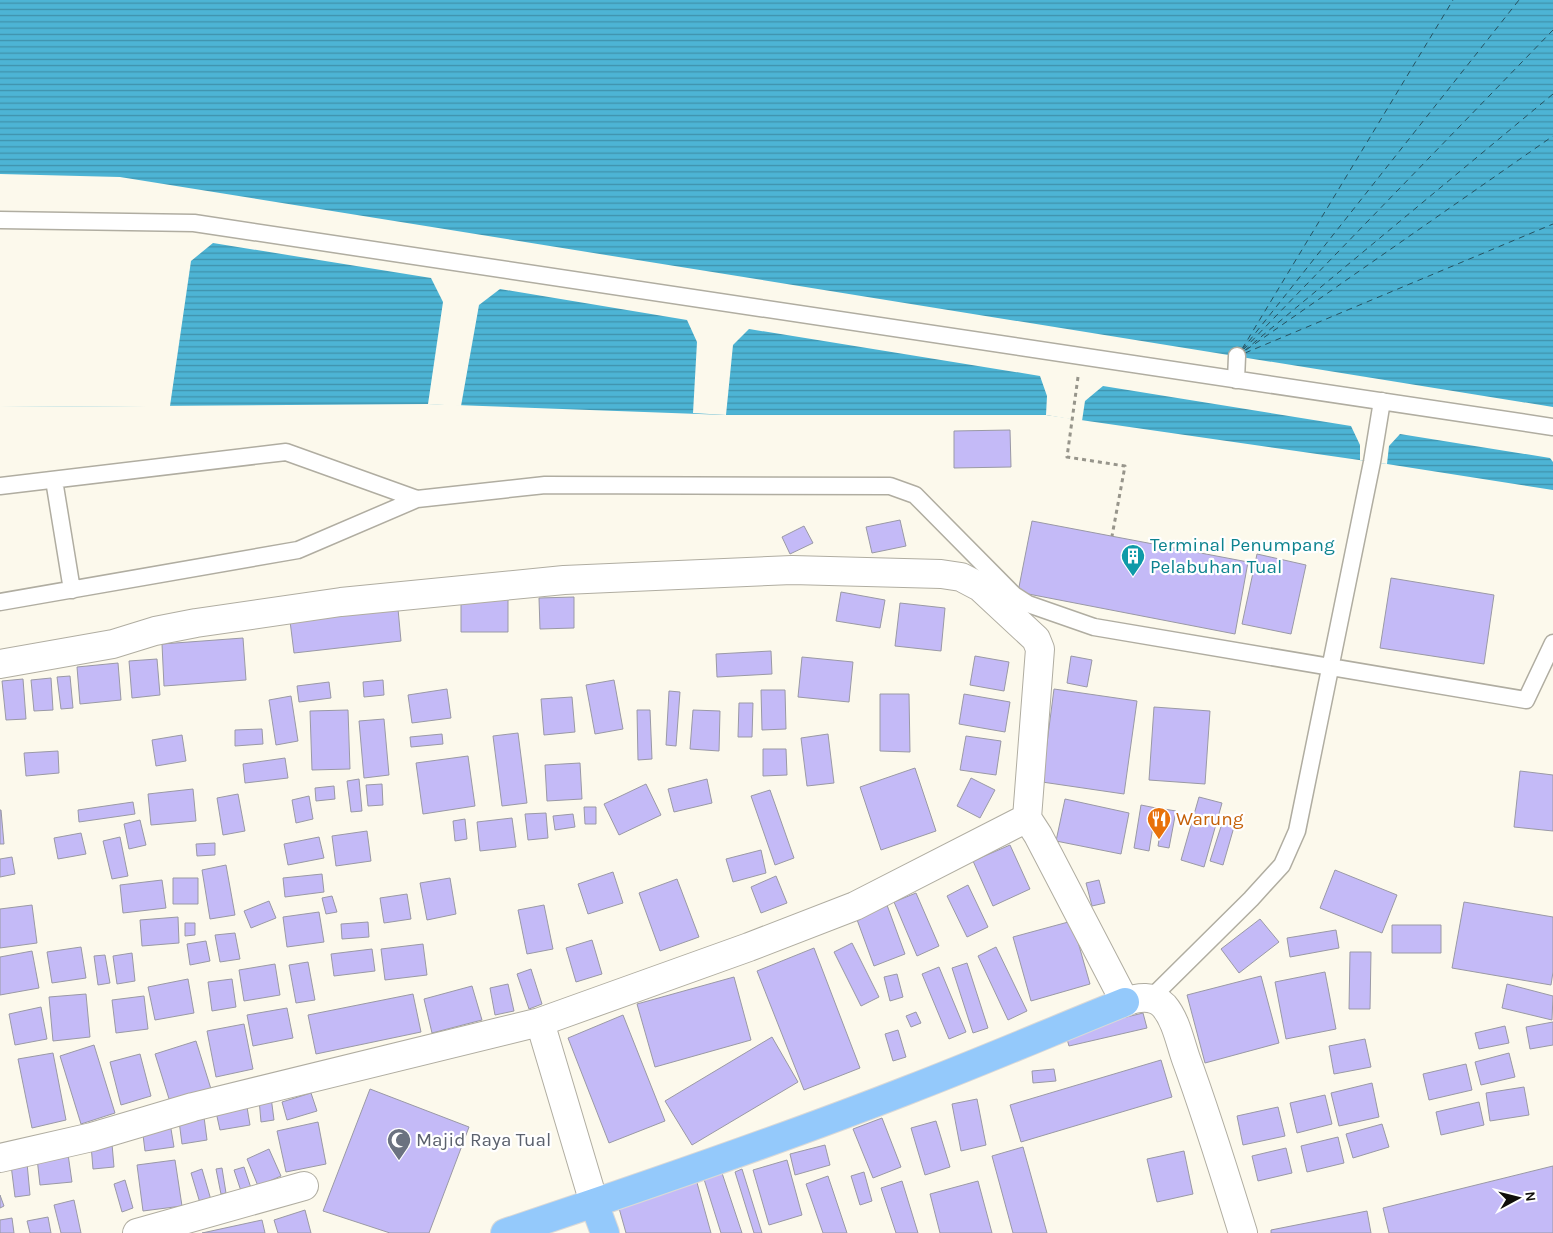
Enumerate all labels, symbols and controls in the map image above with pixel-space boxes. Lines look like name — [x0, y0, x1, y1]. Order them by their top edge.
place label: Terminal Penumpang Pelabuhan Tual — [1150, 534, 1335, 578]
building icon: Terminal Penumpang Pelabuhan Tual — [1120, 543, 1146, 577]
restaurant icon: Warung — [1146, 806, 1172, 840]
place label: Warung — [1176, 808, 1244, 830]
mosque icon: Majid Raya Tual — [386, 1127, 412, 1161]
place label: Majid Raya Tual — [416, 1129, 551, 1151]
north arrow — [1493, 1173, 1543, 1223]
text: N — [1521, 1190, 1539, 1202]

